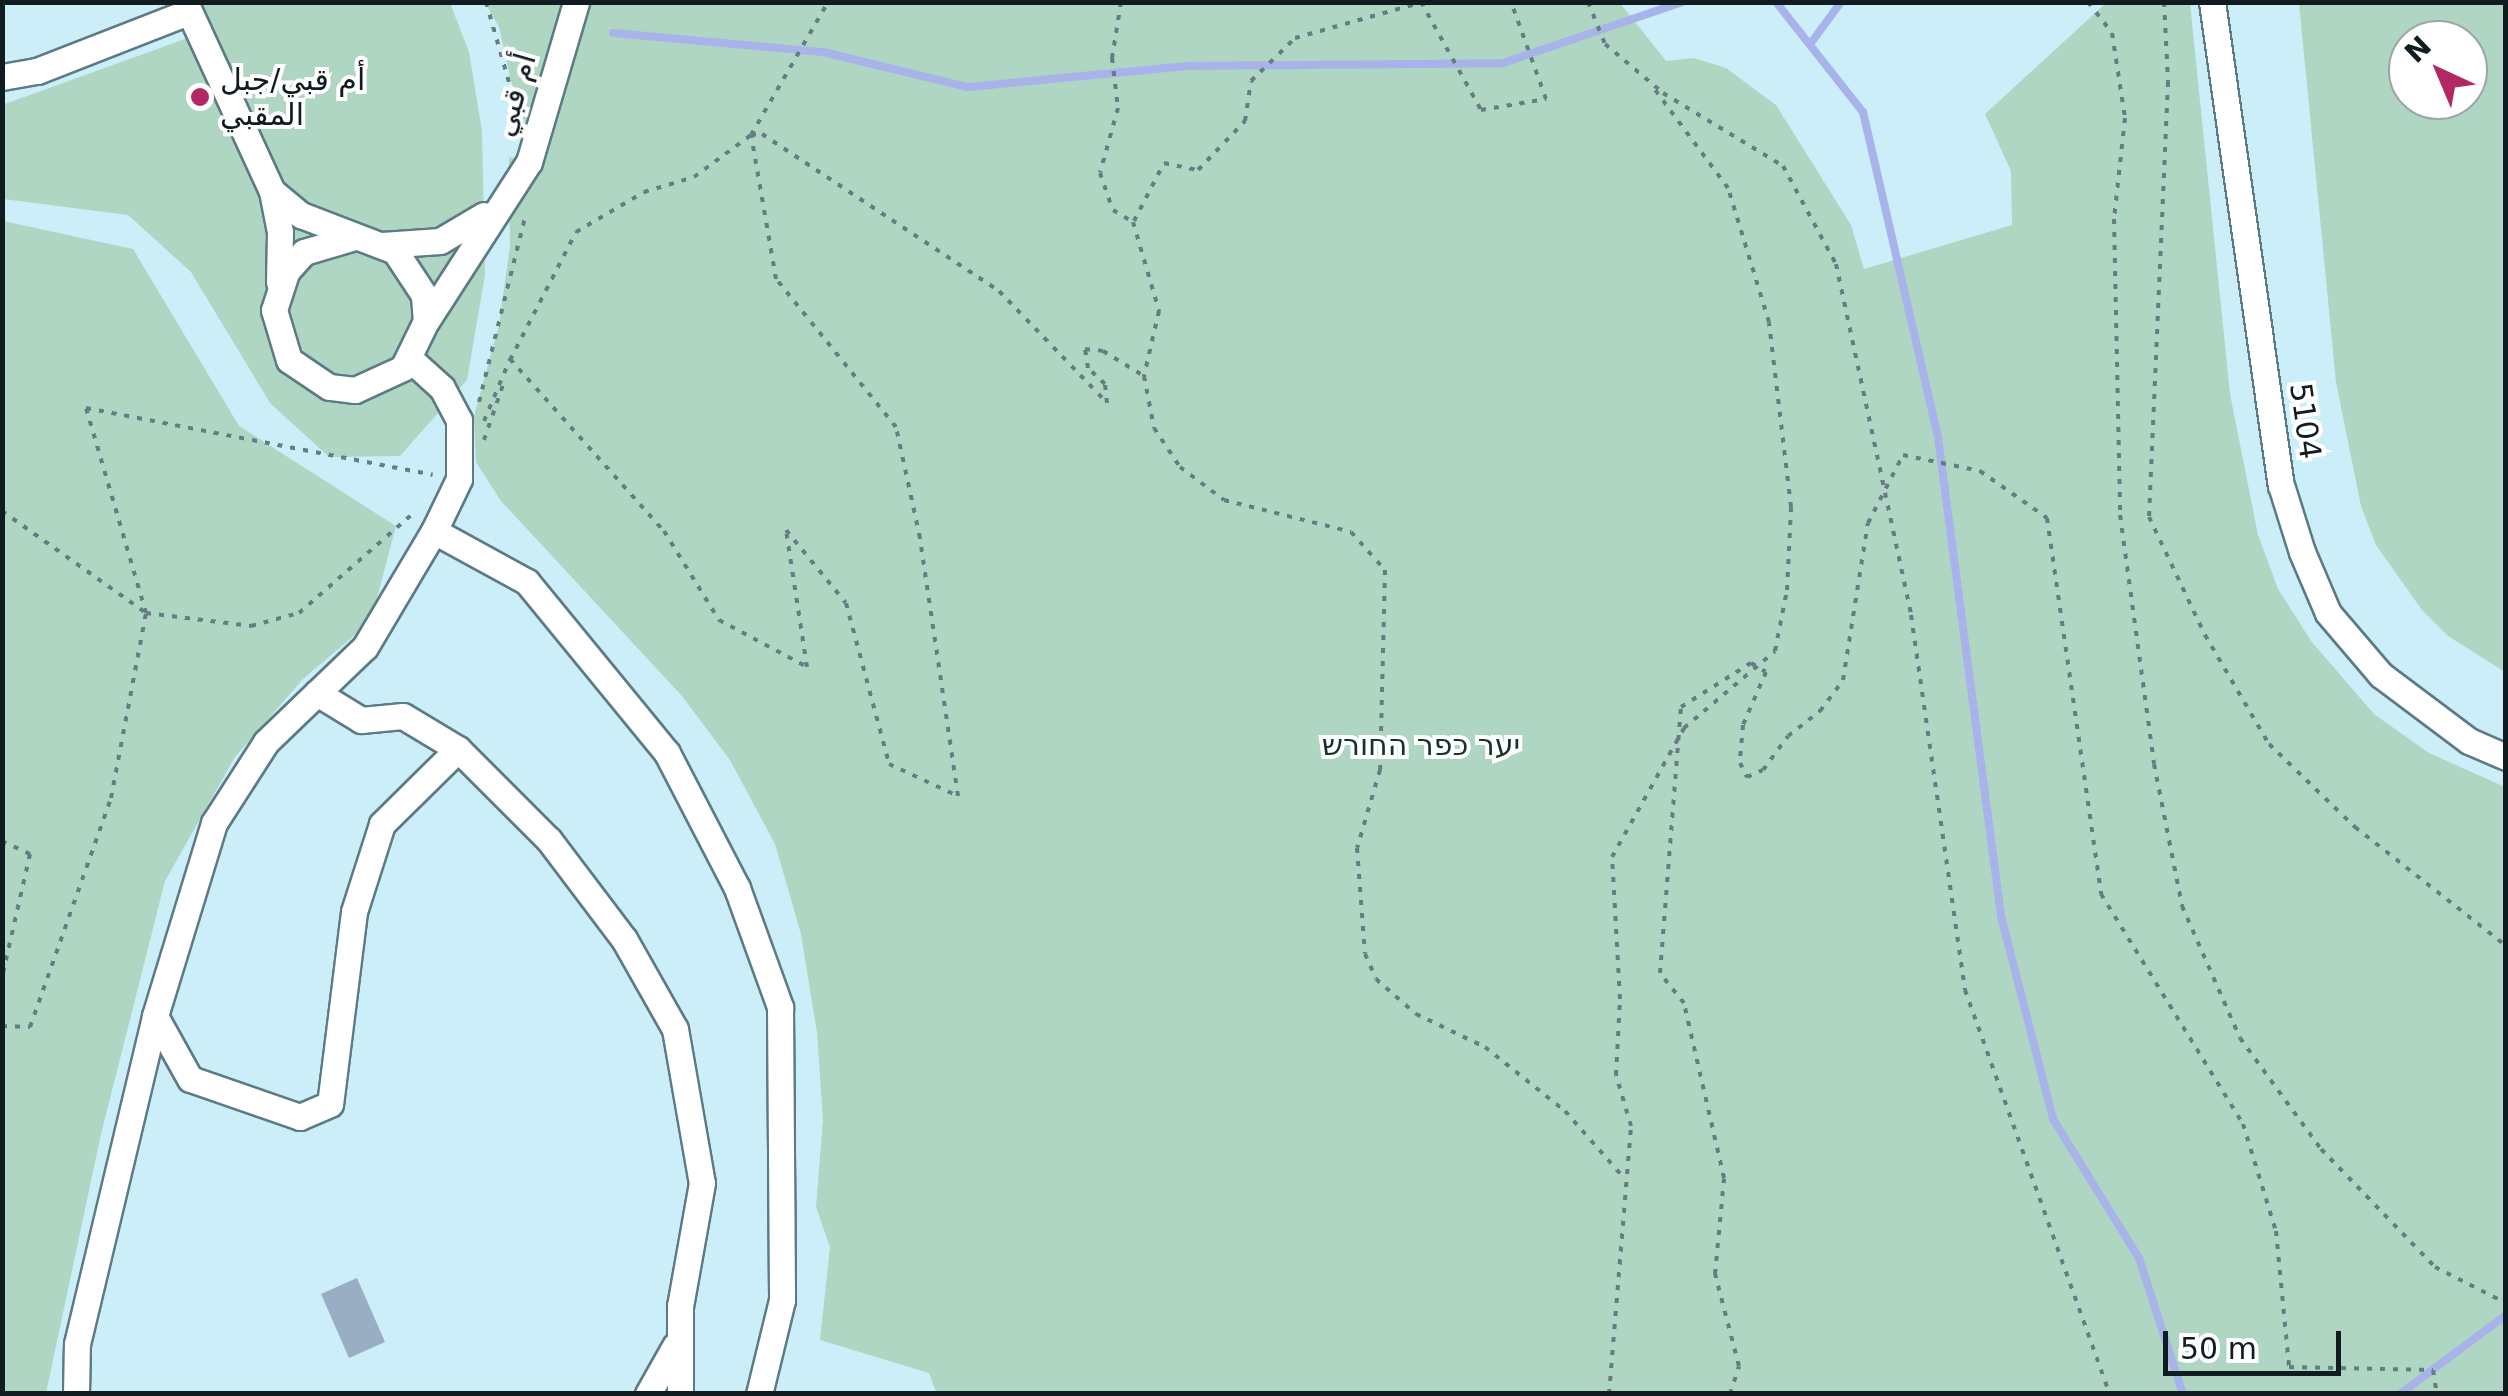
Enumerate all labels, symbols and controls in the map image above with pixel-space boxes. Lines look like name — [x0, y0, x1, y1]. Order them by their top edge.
north arrow — [2388, 20, 2488, 120]
text: N — [2398, 29, 2438, 70]
street label: أم قبي — [486, 49, 544, 141]
place label: أم قبي/جبل المقبي — [220, 62, 365, 132]
marker: أم قبي/جبل المقبي — [189, 86, 211, 108]
street label: 5104 — [2282, 381, 2328, 461]
park label: יער כפר החורש — [1322, 727, 1520, 763]
scale bar — [2168, 1311, 2346, 1373]
text: 50 m — [2180, 1331, 2257, 1366]

